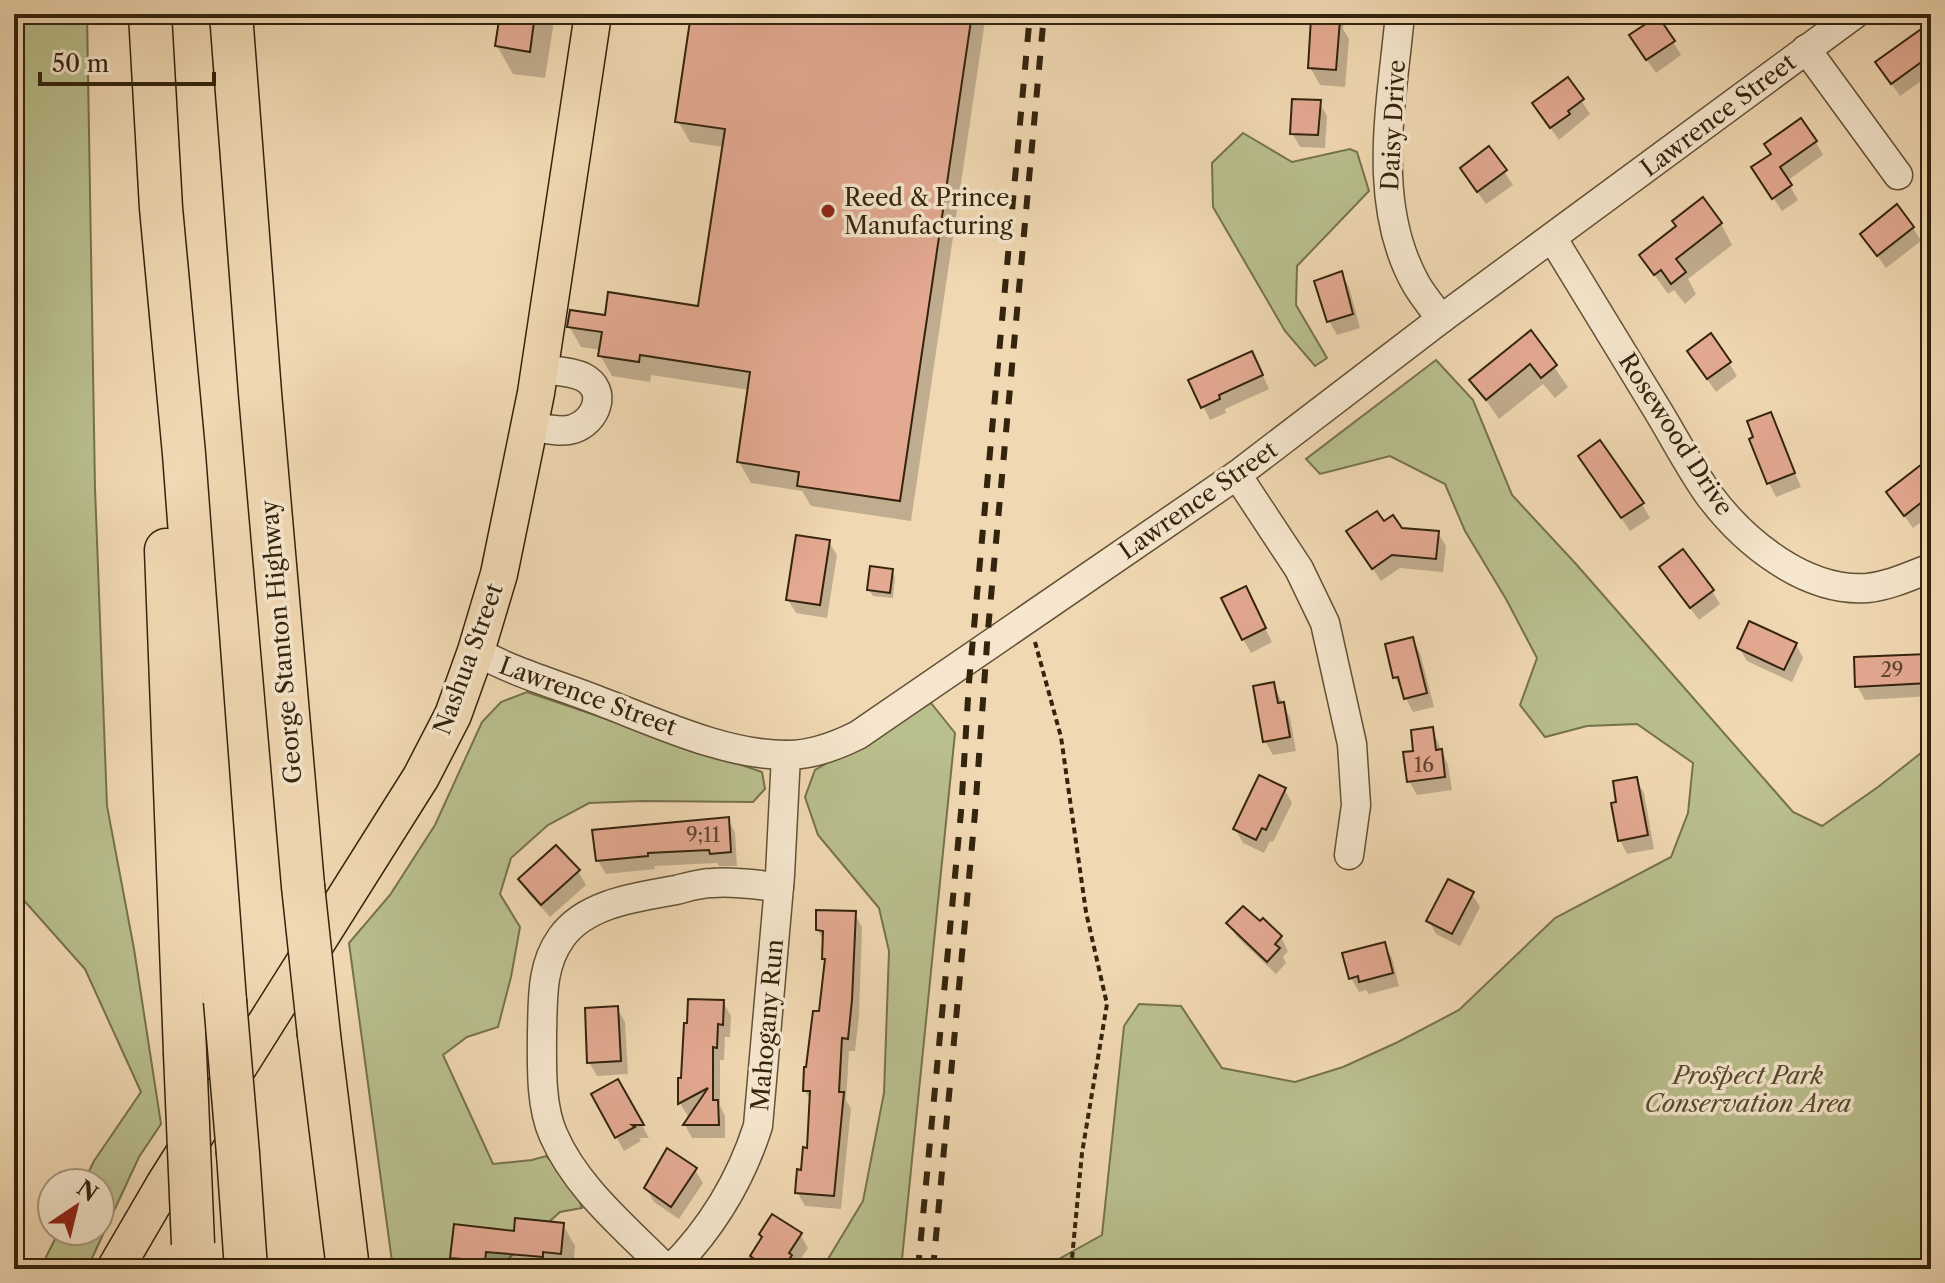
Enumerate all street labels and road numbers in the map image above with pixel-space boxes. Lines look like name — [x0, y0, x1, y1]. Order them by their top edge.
street label: Lawrence Street — [1635, 47, 1802, 183]
street label: Daisy Drive — [1375, 59, 1411, 191]
street label: Rosewood Drive — [1613, 347, 1739, 521]
street label: Lawrence Street — [1113, 434, 1283, 565]
street label: George Stanton Highway — [254, 498, 308, 785]
street label: Nashua Street — [427, 579, 509, 739]
street label: Lawrence Street — [496, 651, 681, 742]
street label: Mahogany Run — [745, 938, 789, 1112]

